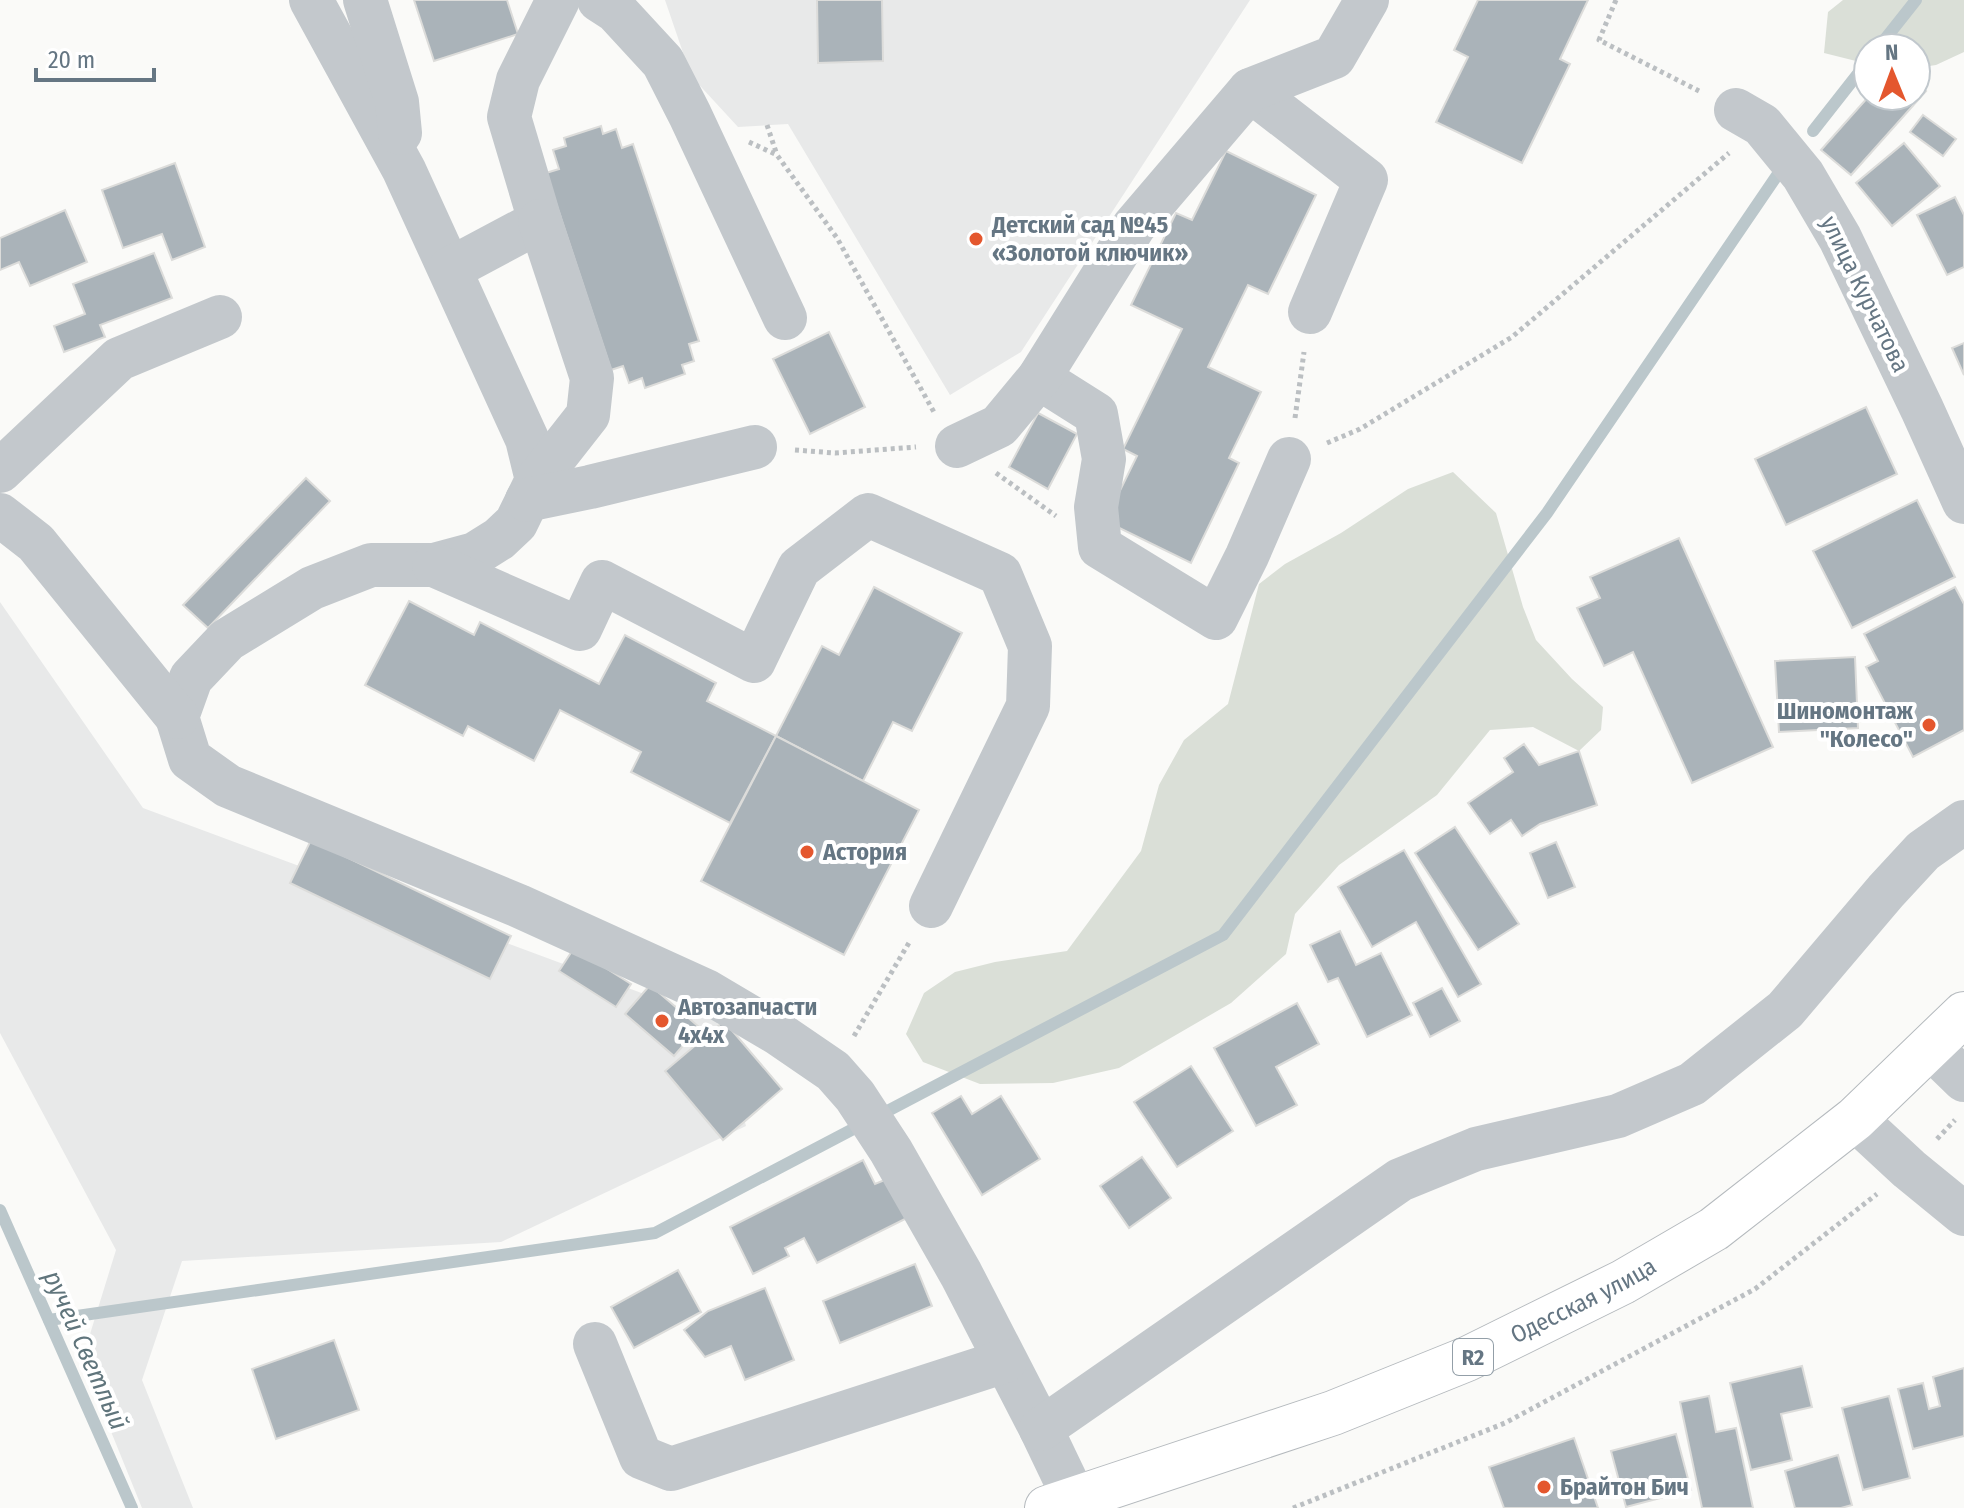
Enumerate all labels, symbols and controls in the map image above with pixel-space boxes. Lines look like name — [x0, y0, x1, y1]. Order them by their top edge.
scale bar — [36, 32, 154, 82]
north arrow — [1852, 32, 1932, 112]
text: N — [1885, 39, 1898, 66]
text: 20 m — [48, 46, 95, 74]
place label: Детский сад №45 «Золотой ключик» — [991, 211, 1188, 267]
street label: улица Курчатова — [1815, 211, 1915, 377]
marker: Детский сад №45 «Золотой ключик» — [967, 230, 985, 248]
place label: Шиномонтаж "Колесо" — [1777, 697, 1914, 753]
marker: Шиномонтаж "Колесо" — [1920, 716, 1938, 734]
place label: Астория — [822, 838, 907, 866]
marker: Астория — [798, 843, 816, 861]
place label: Автозапчасти 4х4х — [677, 993, 817, 1049]
marker: Автозапчасти 4х4х — [653, 1012, 671, 1030]
street label: Одесская улица — [1506, 1252, 1661, 1349]
water label: ручей Светлый — [37, 1266, 134, 1435]
road number: R2 — [1453, 1339, 1493, 1375]
place label: Брайтон Бич — [1560, 1473, 1689, 1501]
marker: Брайтон Бич — [1535, 1478, 1553, 1496]

